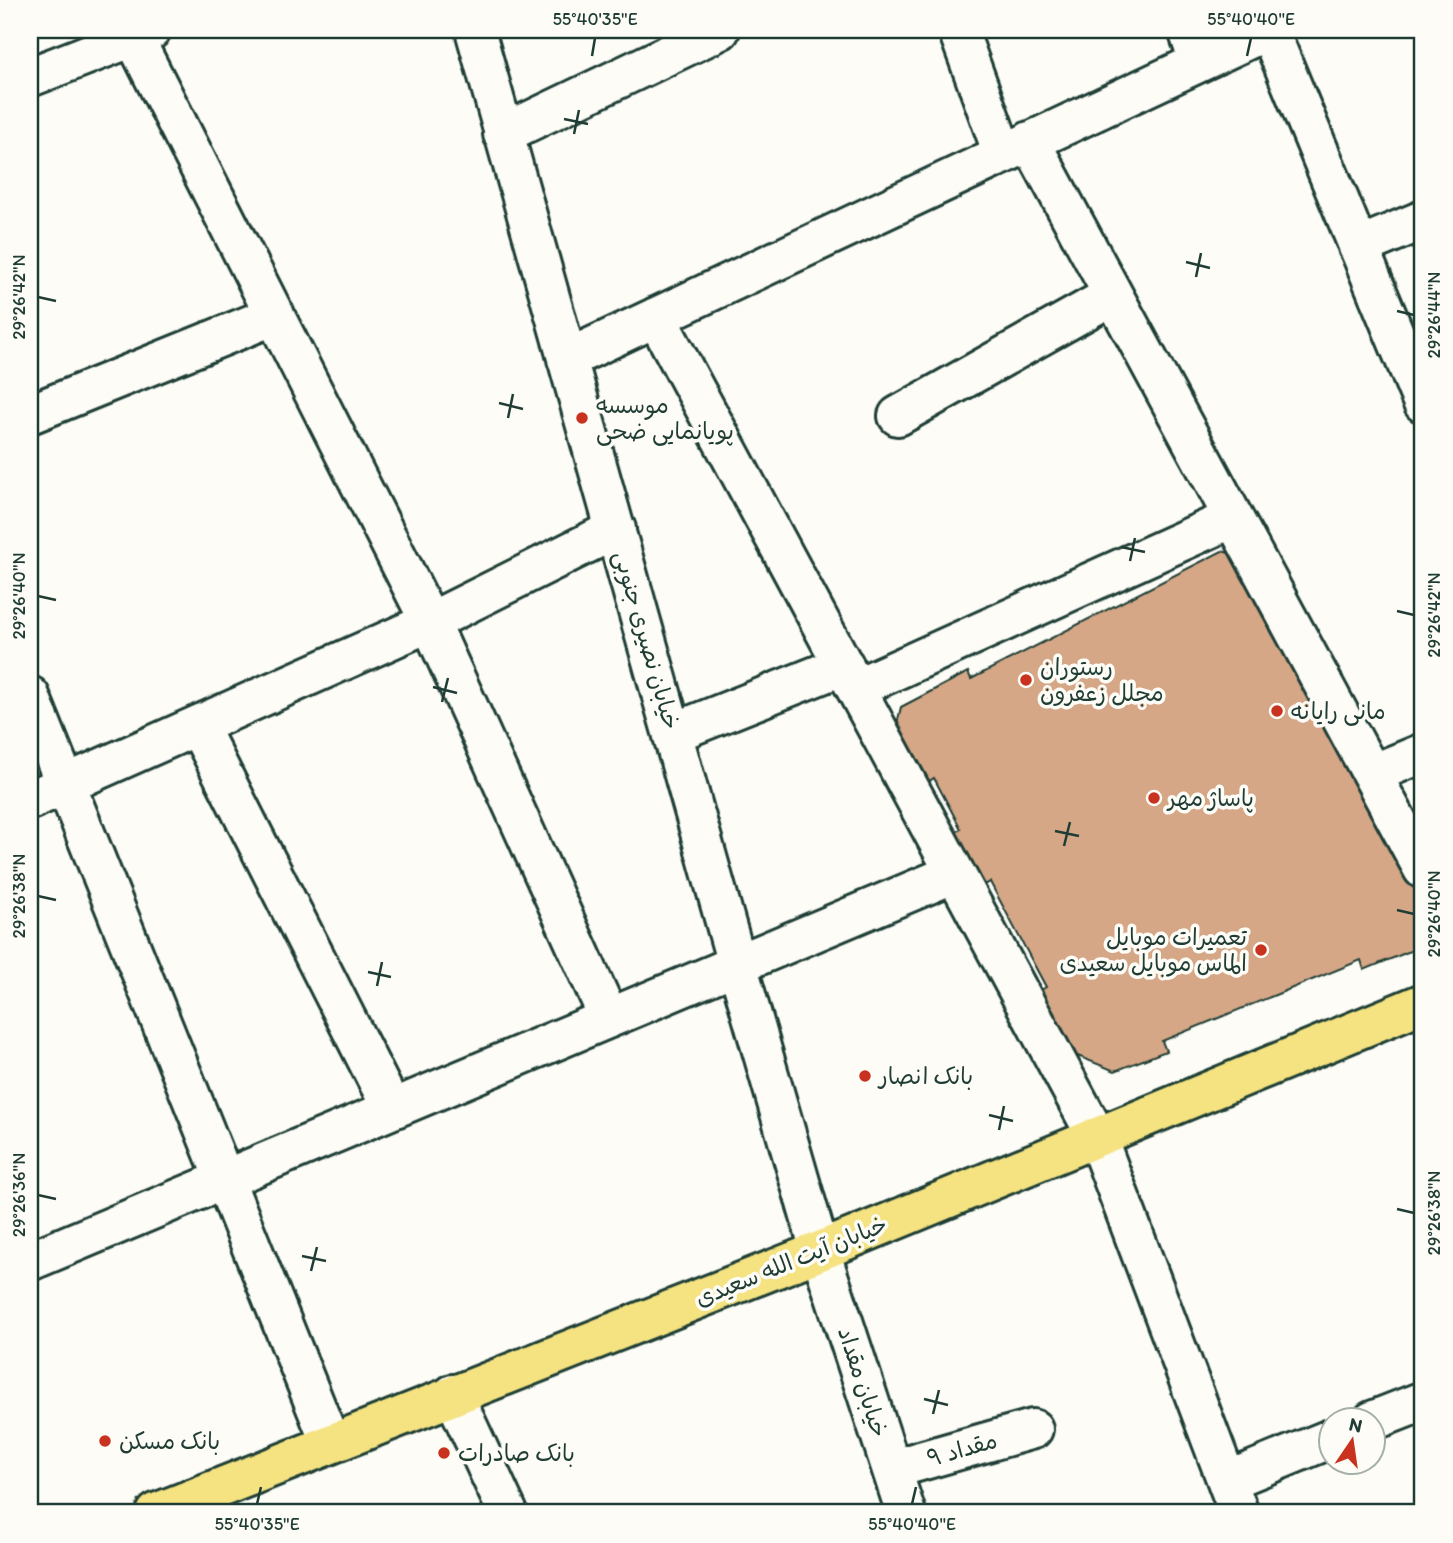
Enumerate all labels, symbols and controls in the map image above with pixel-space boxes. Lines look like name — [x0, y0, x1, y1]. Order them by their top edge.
text: 55°40'35"E — [552, 8, 638, 30]
text: 55°40'40"E — [1207, 8, 1295, 30]
text: 29°26'42"N — [8, 254, 30, 340]
text: 29°26'44"N — [1423, 272, 1445, 358]
place label: موسسه پویانمایی ضحی — [596, 391, 734, 446]
marker: موسسه پویانمایی ضحی — [574, 410, 590, 426]
street label: خیابان نصیری جنوبی — [607, 548, 686, 733]
text: 29°26'40"N — [8, 552, 30, 640]
text: 29°26'42"N — [1423, 572, 1445, 658]
place label: رستوران مجلل زعفرون — [1040, 653, 1164, 707]
marker: رستوران مجلل زعفرون — [1018, 672, 1034, 688]
place label: مانی رایانه — [1291, 697, 1386, 726]
marker: مانی رایانه — [1269, 703, 1285, 719]
place label: پاساژ مهر — [1166, 784, 1254, 813]
marker: پاساژ مهر — [1146, 790, 1162, 806]
text: 29°26'38"N — [8, 854, 30, 938]
text: 29°26'40"N — [1423, 870, 1445, 958]
place label: تعمیرات موبایل الماس موبایل سعیدی — [1059, 923, 1247, 977]
marker: تعمیرات موبایل الماس موبایل سعیدی — [1253, 942, 1269, 958]
place label: بانک انصار — [877, 1062, 973, 1090]
marker: بانک انصار — [857, 1068, 873, 1084]
text: 29°26'36"N — [8, 1153, 30, 1237]
text: 29°26'38"N — [1423, 1171, 1445, 1255]
street label: خیابان آیت الله سعیدی — [691, 1210, 891, 1312]
street label: خیابان مقداد — [832, 1323, 894, 1441]
north arrow — [1316, 1406, 1386, 1476]
text: N — [1347, 1412, 1365, 1438]
street label: مقداد ۹ — [924, 1426, 1000, 1472]
place label: بانک مسکن — [119, 1427, 220, 1455]
marker: بانک مسکن — [97, 1433, 113, 1449]
place label: بانک صادرات — [458, 1439, 575, 1467]
marker: بانک صادرات — [436, 1445, 452, 1461]
text: 55°40'35"E — [214, 1513, 300, 1535]
text: 55°40'40"E — [868, 1513, 956, 1535]

